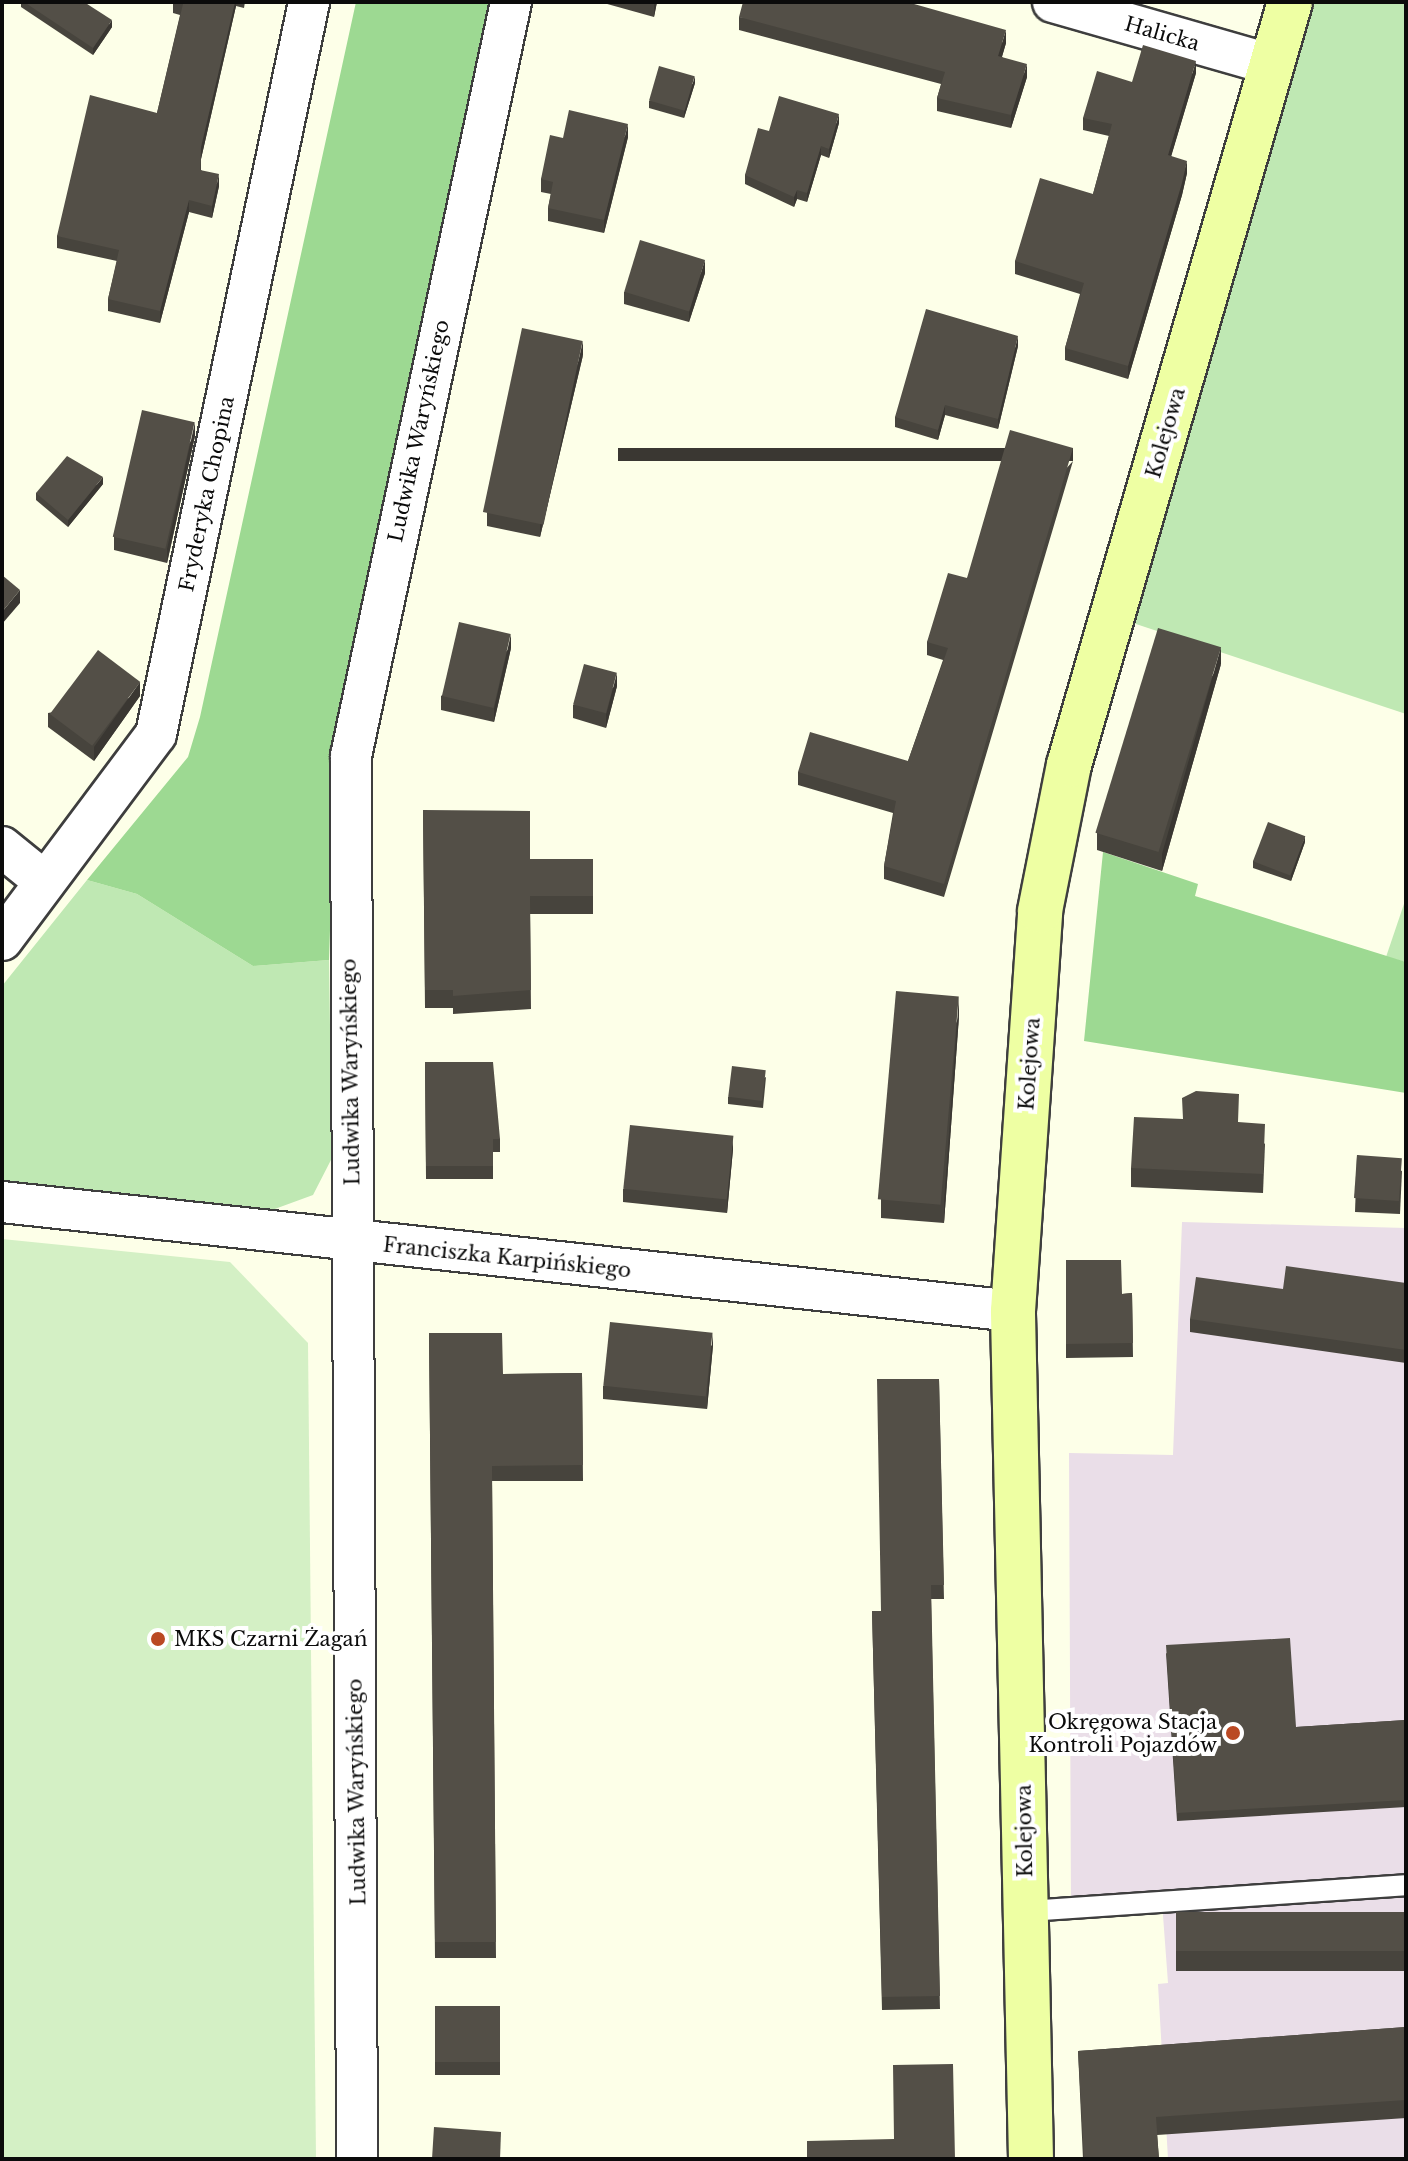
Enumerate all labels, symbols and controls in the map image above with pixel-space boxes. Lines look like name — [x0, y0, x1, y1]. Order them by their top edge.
street label: Halicka — [1122, 12, 1202, 56]
street label: Ludwika Waryńskiego — [384, 317, 454, 545]
street label: Kolejowa — [1142, 385, 1190, 481]
street label: Fryderyka Chopina — [175, 394, 239, 594]
street label: Ludwika Waryńskiego — [337, 958, 365, 1186]
street label: Kolejowa — [1015, 1017, 1045, 1111]
street label: Franciszka Karpińskiego — [382, 1233, 632, 1283]
place label: MKS Czarni Żagań — [174, 1627, 367, 1651]
marker: MKS Czarni Żagań — [149, 1630, 167, 1648]
street label: Ludwika Waryńskiego — [343, 1678, 371, 1906]
place label: Okręgowa Stacja Kontroli Pojazdów — [1028, 1710, 1217, 1757]
marker: Okręgowa Stacja Kontroli Pojazdów — [1224, 1724, 1242, 1742]
street label: Kolejowa — [1012, 1784, 1038, 1878]

